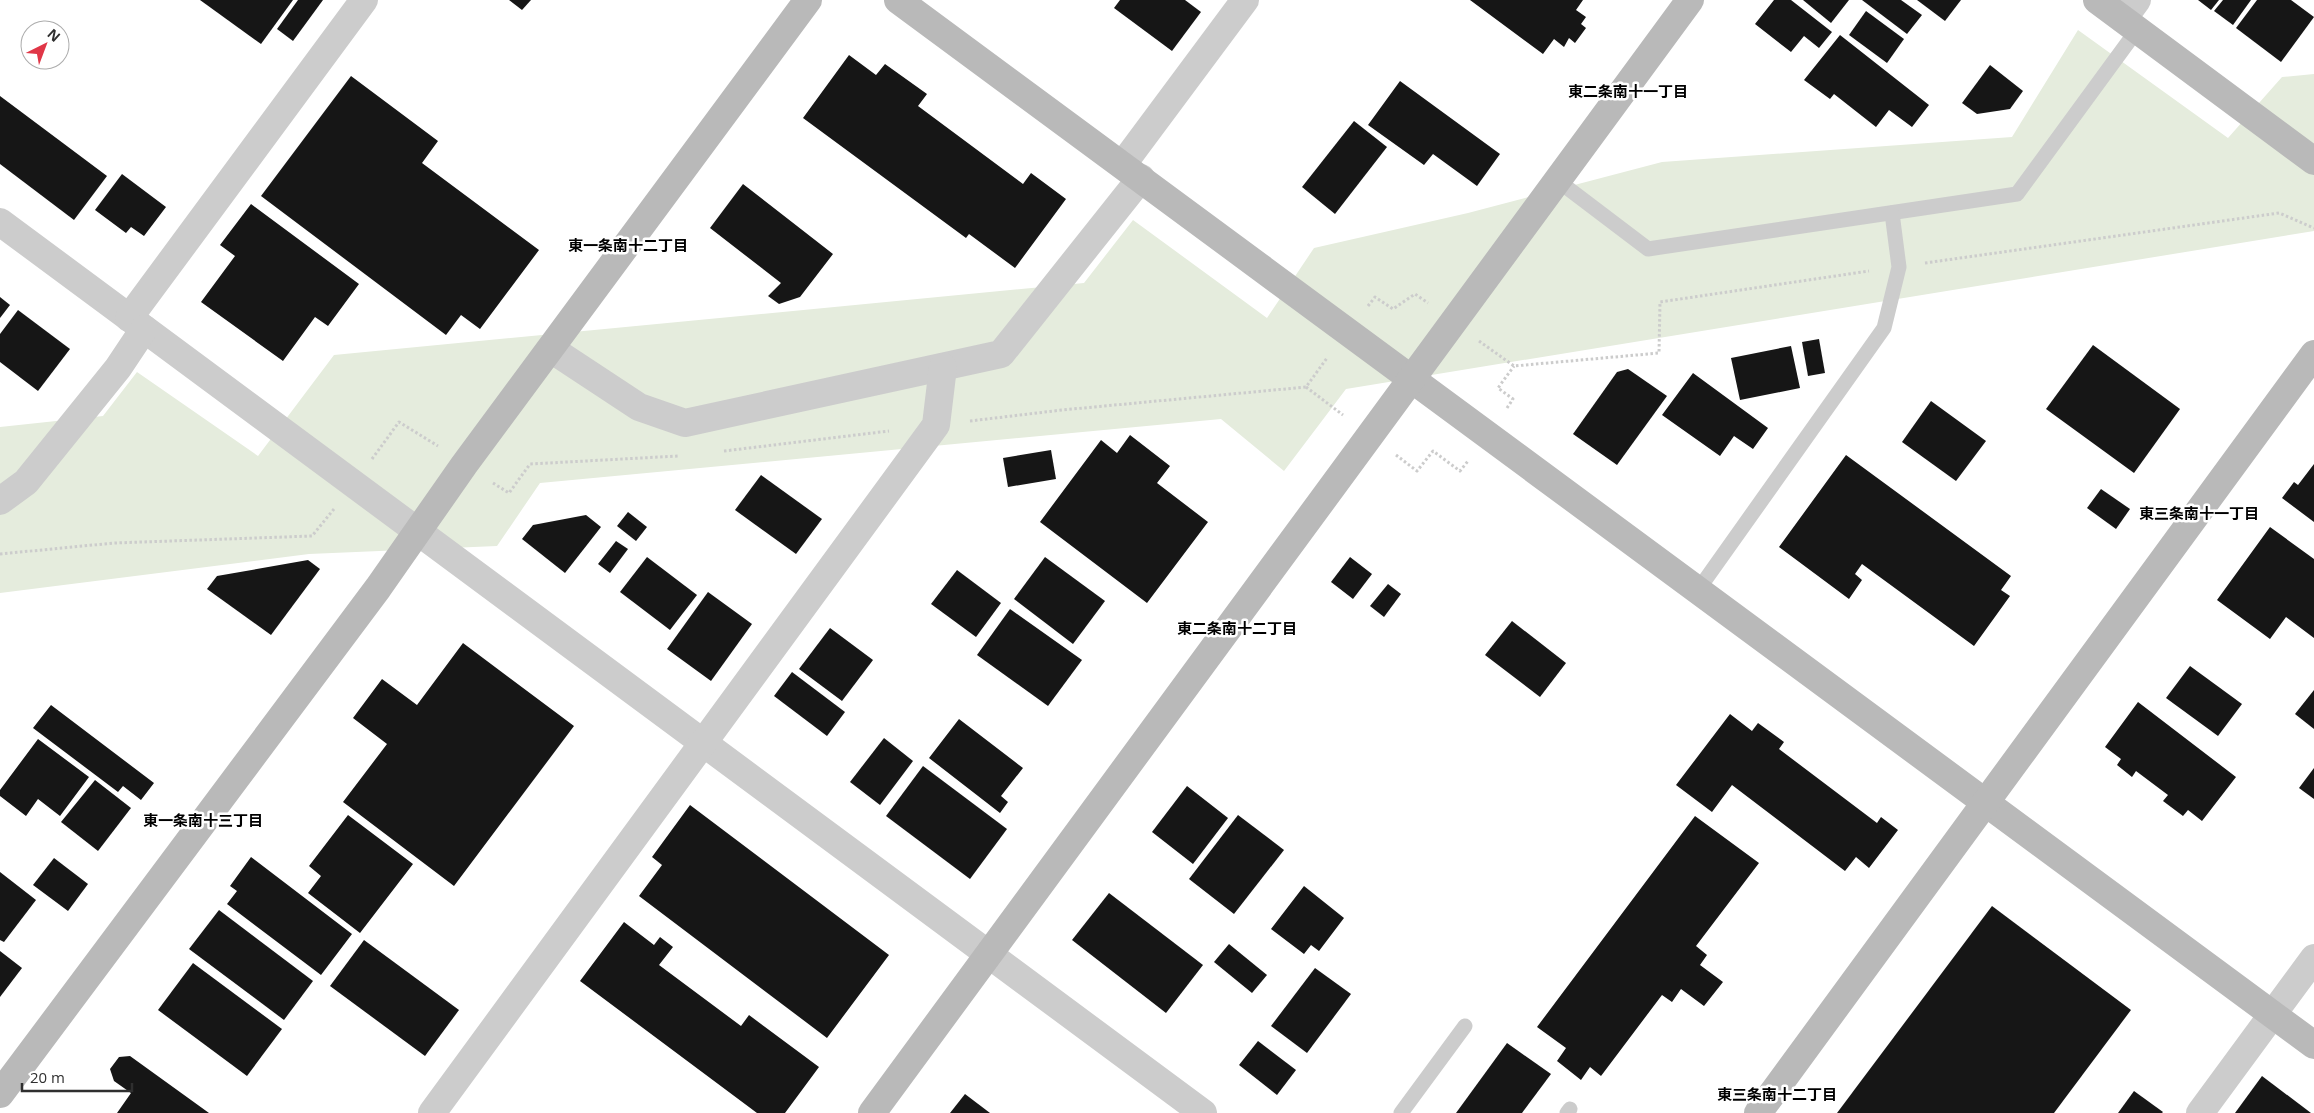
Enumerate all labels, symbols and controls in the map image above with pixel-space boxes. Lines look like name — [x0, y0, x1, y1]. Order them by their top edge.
north arrow — [20, 20, 70, 70]
text: N — [43, 24, 65, 46]
district label: 東二条南十一丁目 — [1568, 81, 1688, 101]
district label: 東一条南十二丁目 — [568, 235, 688, 255]
district label: 東三条南十一丁目 — [2139, 503, 2259, 523]
district label: 東二条南十二丁目 — [1177, 618, 1297, 638]
district label: 東一条南十三丁目 — [143, 810, 263, 830]
scale bar — [22, 1060, 132, 1092]
text: 20 m — [30, 1067, 65, 1087]
district label: 東三条南十二丁目 — [1717, 1084, 1837, 1104]

